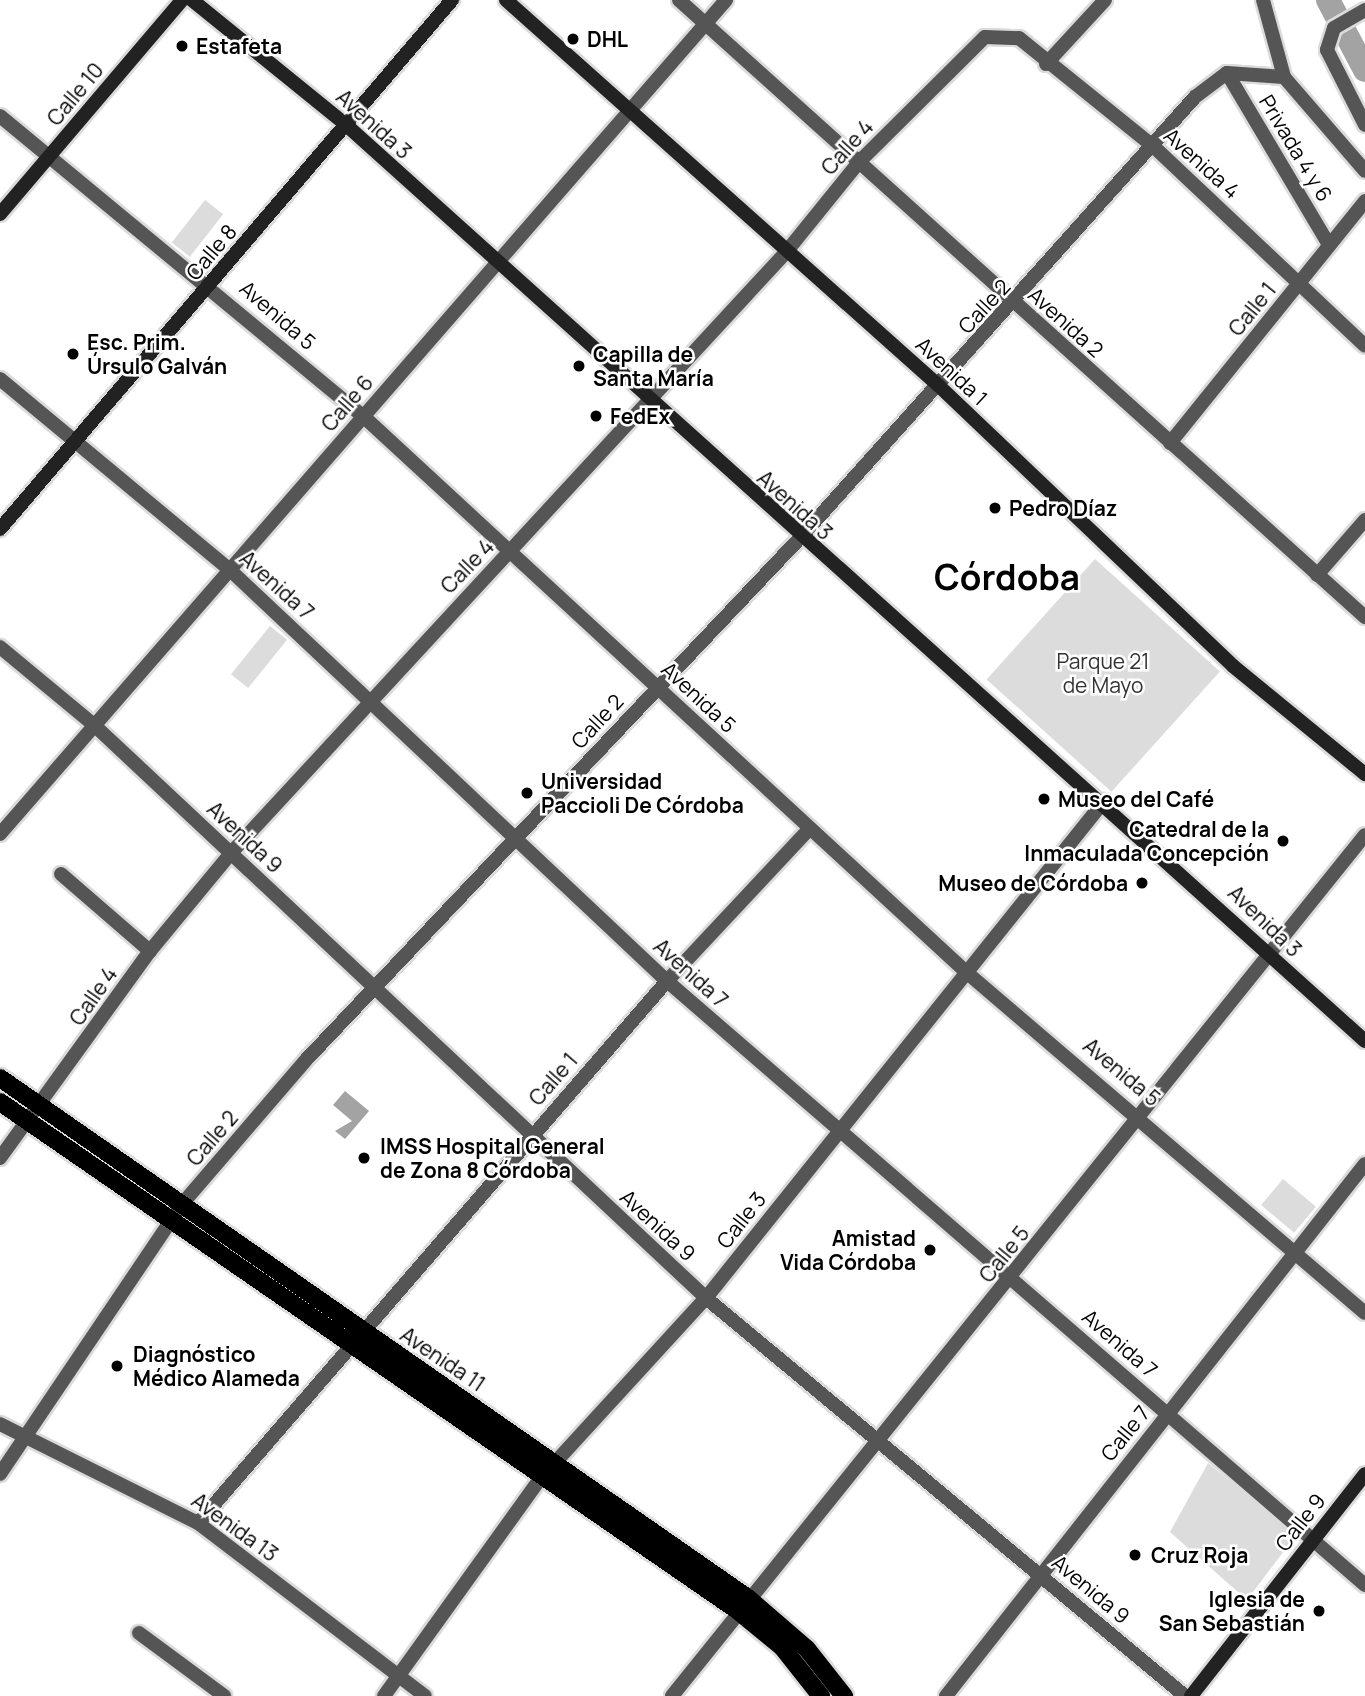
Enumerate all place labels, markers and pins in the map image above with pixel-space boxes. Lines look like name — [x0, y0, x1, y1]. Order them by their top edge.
place label: DHL — [587, 26, 628, 52]
marker: DHL — [565, 31, 581, 47]
place label: Estafeta — [196, 33, 282, 59]
marker: Estafeta — [174, 38, 190, 54]
place label: Esc. Prim. Úrsulo Galván — [87, 329, 227, 379]
place label: Capilla de Santa María — [593, 341, 714, 391]
marker: Esc. Prim. Úrsulo Galván — [65, 346, 81, 362]
marker: Capilla de Santa María — [571, 358, 587, 374]
place label: FedEx — [610, 403, 670, 429]
marker: FedEx — [588, 408, 604, 424]
place label: Pedro Díaz — [1009, 495, 1117, 521]
marker: Pedro Díaz — [987, 500, 1003, 516]
place label: Universidad Paccioli De Córdoba — [541, 768, 744, 818]
marker: Universidad Paccioli De Córdoba — [519, 785, 535, 801]
place label: Museo del Café — [1058, 786, 1214, 812]
marker: Museo del Café — [1036, 791, 1052, 807]
place label: Catedral de la Inmaculada Concepción — [1024, 816, 1269, 866]
marker: Catedral de la Inmaculada Concepción — [1275, 833, 1291, 849]
place label: Museo de Córdoba — [938, 870, 1128, 896]
marker: Museo de Córdoba — [1134, 875, 1150, 891]
place label: IMSS Hospital General de Zona 8 Córdoba — [380, 1133, 605, 1183]
marker: IMSS Hospital General de Zona 8 Córdoba — [354, 1148, 374, 1168]
place label: Amistad Vida Córdoba — [780, 1225, 916, 1275]
marker: Amistad Vida Córdoba — [922, 1242, 938, 1258]
place label: Diagnóstico Médico Alameda — [133, 1341, 300, 1391]
marker: Diagnóstico Médico Alameda — [107, 1356, 127, 1376]
place label: Cruz Roja — [1151, 1542, 1248, 1568]
marker: Cruz Roja — [1125, 1545, 1145, 1565]
place label: Iglesia de San Sebastián — [1159, 1586, 1305, 1636]
marker: Iglesia de San Sebastián — [1311, 1603, 1327, 1619]

